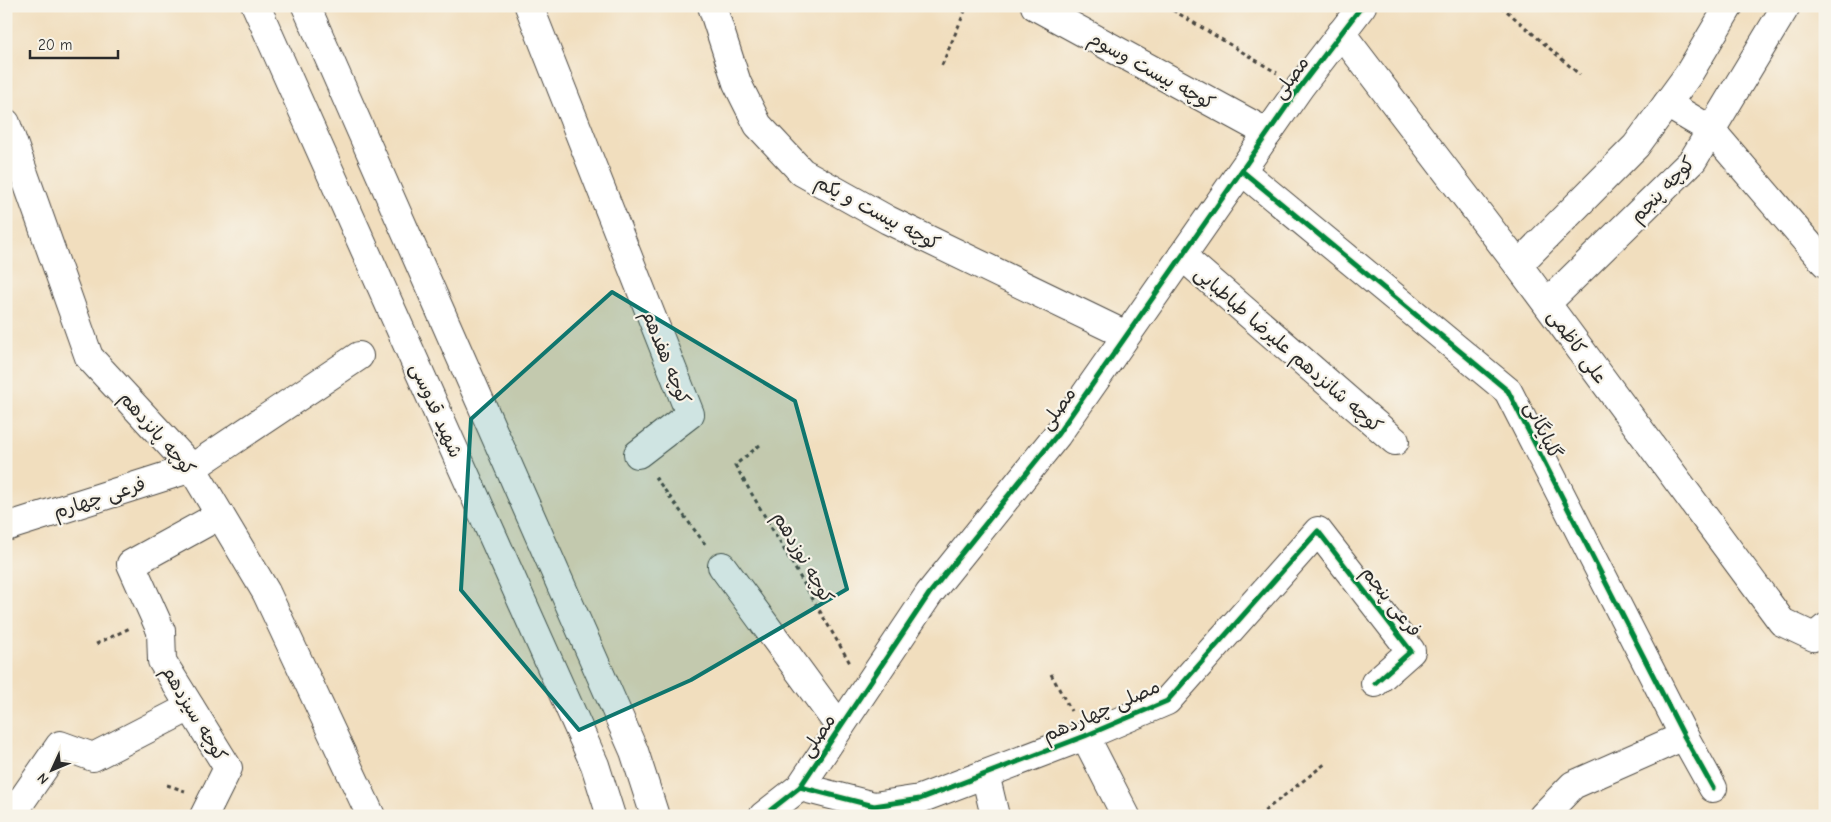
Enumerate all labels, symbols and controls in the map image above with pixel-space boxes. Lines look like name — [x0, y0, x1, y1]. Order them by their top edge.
street label: کوچه بیست وسوم — [1083, 27, 1219, 117]
scale bar — [30, 28, 118, 60]
text: 20 m — [38, 36, 72, 54]
street label: مصلی — [1268, 52, 1314, 104]
street label: کوچه پنجم — [1626, 152, 1702, 229]
street label: کوچه بیست و یکم — [810, 171, 944, 258]
street label: کوچه شانزدهم علیرضا طباطبایی — [1188, 262, 1387, 440]
street label: علی کاظمی — [1542, 305, 1611, 389]
street label: کوچه هفدهم — [634, 307, 695, 409]
street label: شهید قدوسی — [404, 360, 467, 462]
street label: مصلی — [1035, 383, 1081, 435]
street label: کوچه پانزدهم — [112, 387, 200, 482]
street label: گلپایگانی — [1519, 398, 1566, 463]
street label: فرعی چهارم — [50, 473, 149, 526]
street label: کوچه نوزدهم — [765, 508, 838, 609]
street label: فرعی پنجم — [1354, 562, 1426, 643]
street label: کوچه سیزدهم — [154, 662, 231, 767]
street label: مصلی چهاردهم — [1039, 675, 1165, 749]
street label: مصلی — [796, 710, 841, 762]
north arrow — [28, 744, 78, 794]
text: N — [34, 769, 52, 788]

